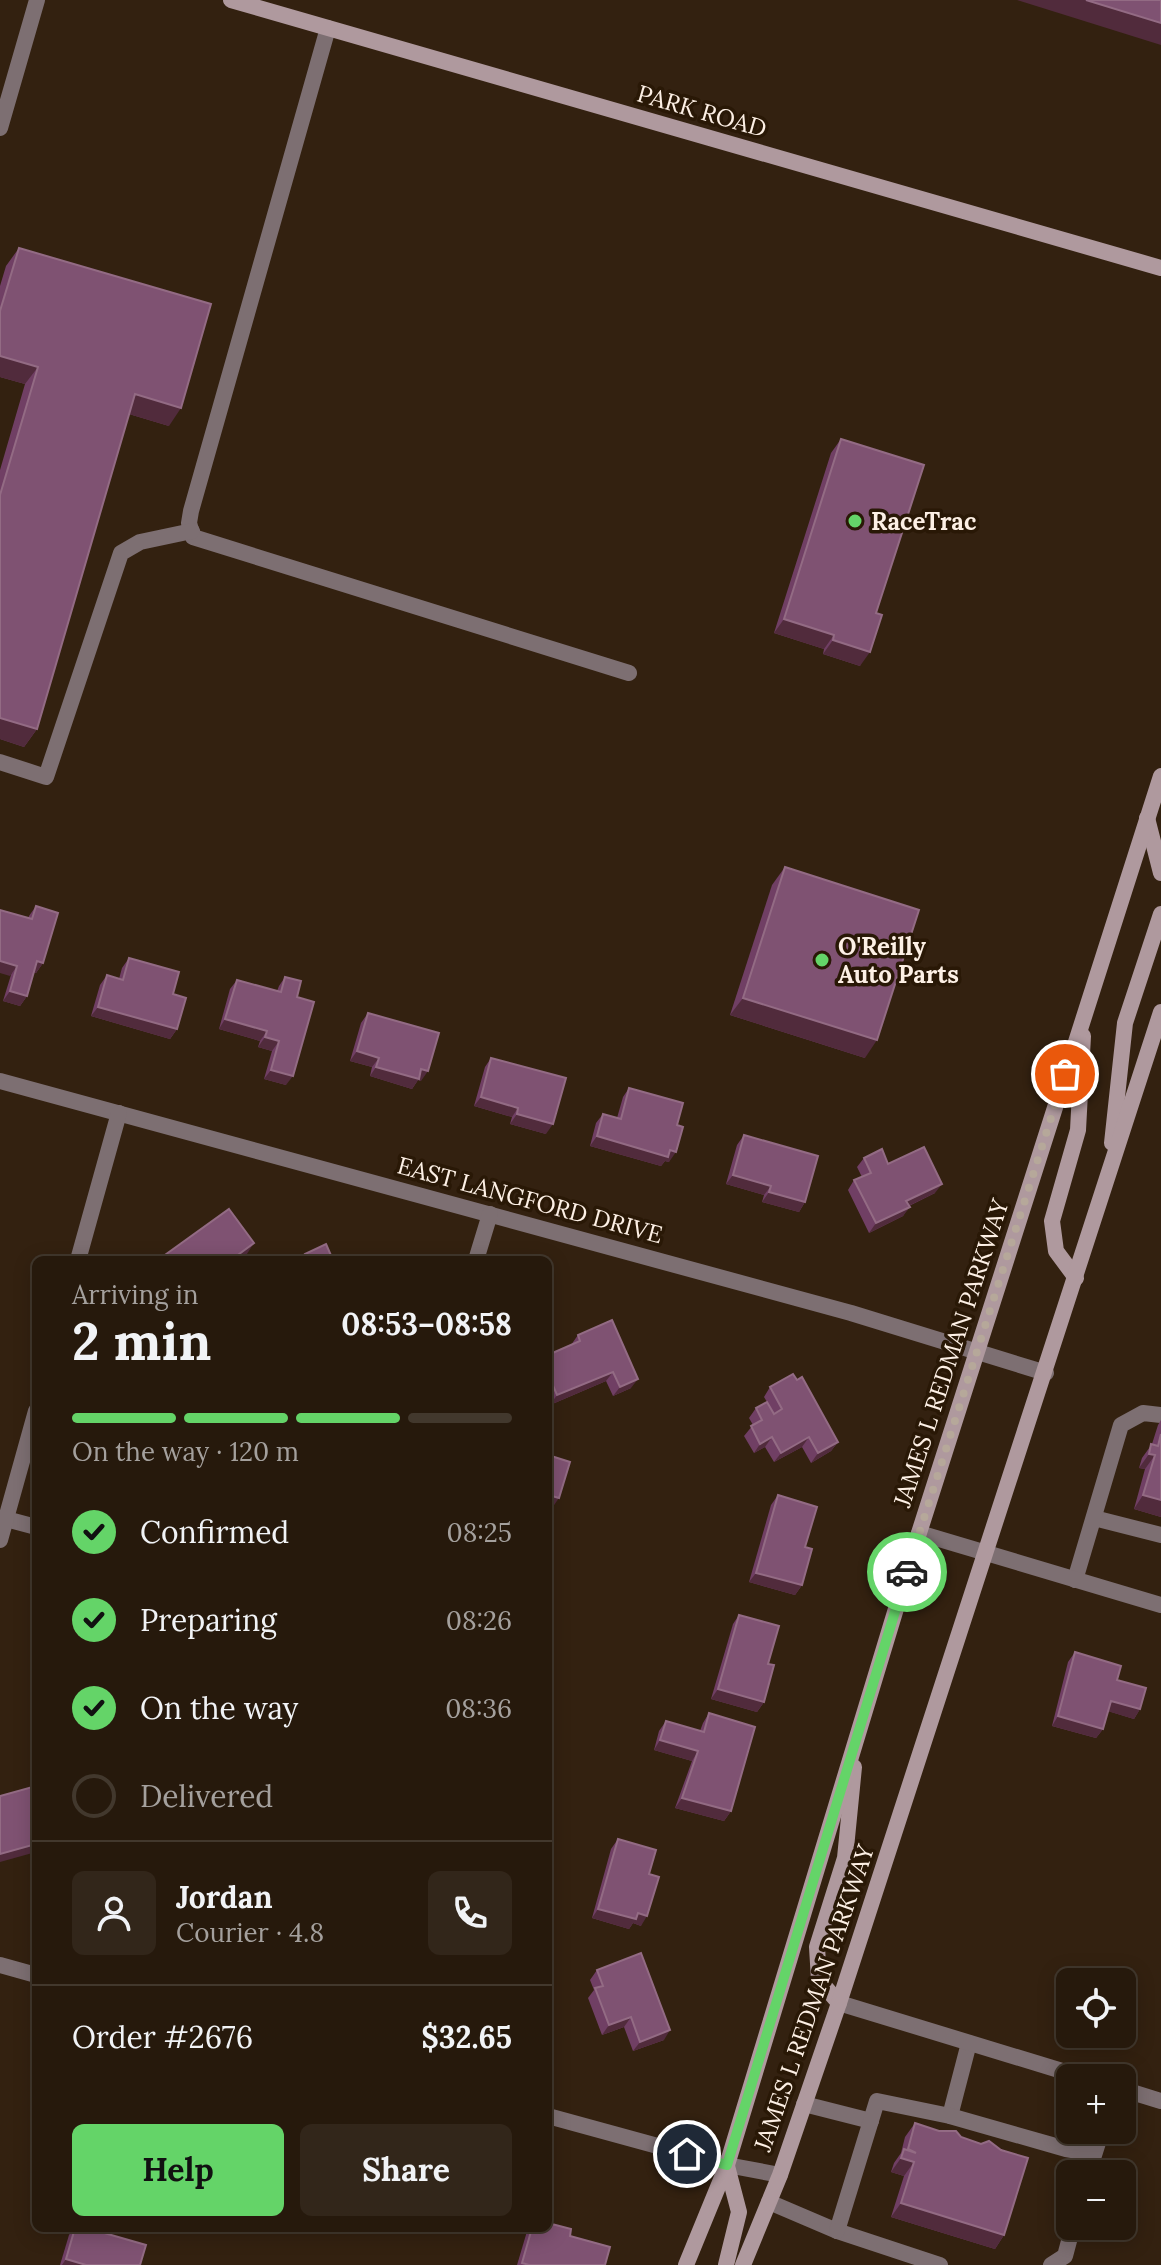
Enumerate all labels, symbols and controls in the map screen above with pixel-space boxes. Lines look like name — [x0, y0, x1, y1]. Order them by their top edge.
street label: PARK ROAD — [634, 78, 770, 144]
place label: RaceTrac — [871, 506, 977, 537]
marker: RaceTrac — [846, 512, 864, 530]
place label: O'Reilly Auto Parts — [838, 931, 959, 990]
marker: O'Reilly Auto Parts — [813, 951, 831, 969]
pin — [1031, 1040, 1099, 1108]
icon: bag — [1043, 1052, 1087, 1096]
street label: EAST LANGFORD DRIVE — [394, 1150, 666, 1250]
street label: JAMES L REDMAN PARKWAY — [886, 1194, 1016, 1512]
text: Arriving in — [72, 1278, 199, 1311]
text: 08:53–08:58 — [341, 1305, 512, 1343]
text: 2 min — [72, 1308, 211, 1374]
text: On the way · 120 m — [72, 1435, 299, 1468]
icon: check — [72, 1510, 116, 1554]
text: Confirmed — [140, 1513, 289, 1551]
text: 08:25 — [447, 1516, 512, 1549]
courier — [867, 1532, 947, 1612]
icon: car — [885, 1550, 929, 1594]
icon: check — [72, 1598, 116, 1642]
text: Preparing — [140, 1601, 277, 1639]
text: 08:26 — [446, 1604, 512, 1637]
icon: check — [72, 1686, 116, 1730]
text: On the way — [140, 1689, 298, 1727]
text: 08:36 — [445, 1692, 512, 1725]
text: Delivered — [140, 1777, 273, 1815]
street label: JAMES L REDMAN PARKWAY — [747, 1840, 881, 2156]
button: person — [72, 1871, 156, 1955]
button: phone — [428, 1871, 512, 1955]
text: Jordan — [176, 1878, 273, 1916]
text: Courier · 4.8 — [176, 1916, 324, 1949]
map controls — [1056, 1968, 1136, 2240]
button: locate — [1056, 1968, 1136, 2048]
text: Order #2676 — [72, 2018, 253, 2056]
text: $32.65 — [421, 2018, 512, 2056]
button: + — [1056, 2064, 1136, 2144]
pin — [653, 2120, 721, 2188]
button: Help — [72, 2124, 284, 2216]
button: Share — [300, 2124, 512, 2216]
icon: home — [665, 2132, 709, 2176]
button: − — [1056, 2160, 1136, 2240]

